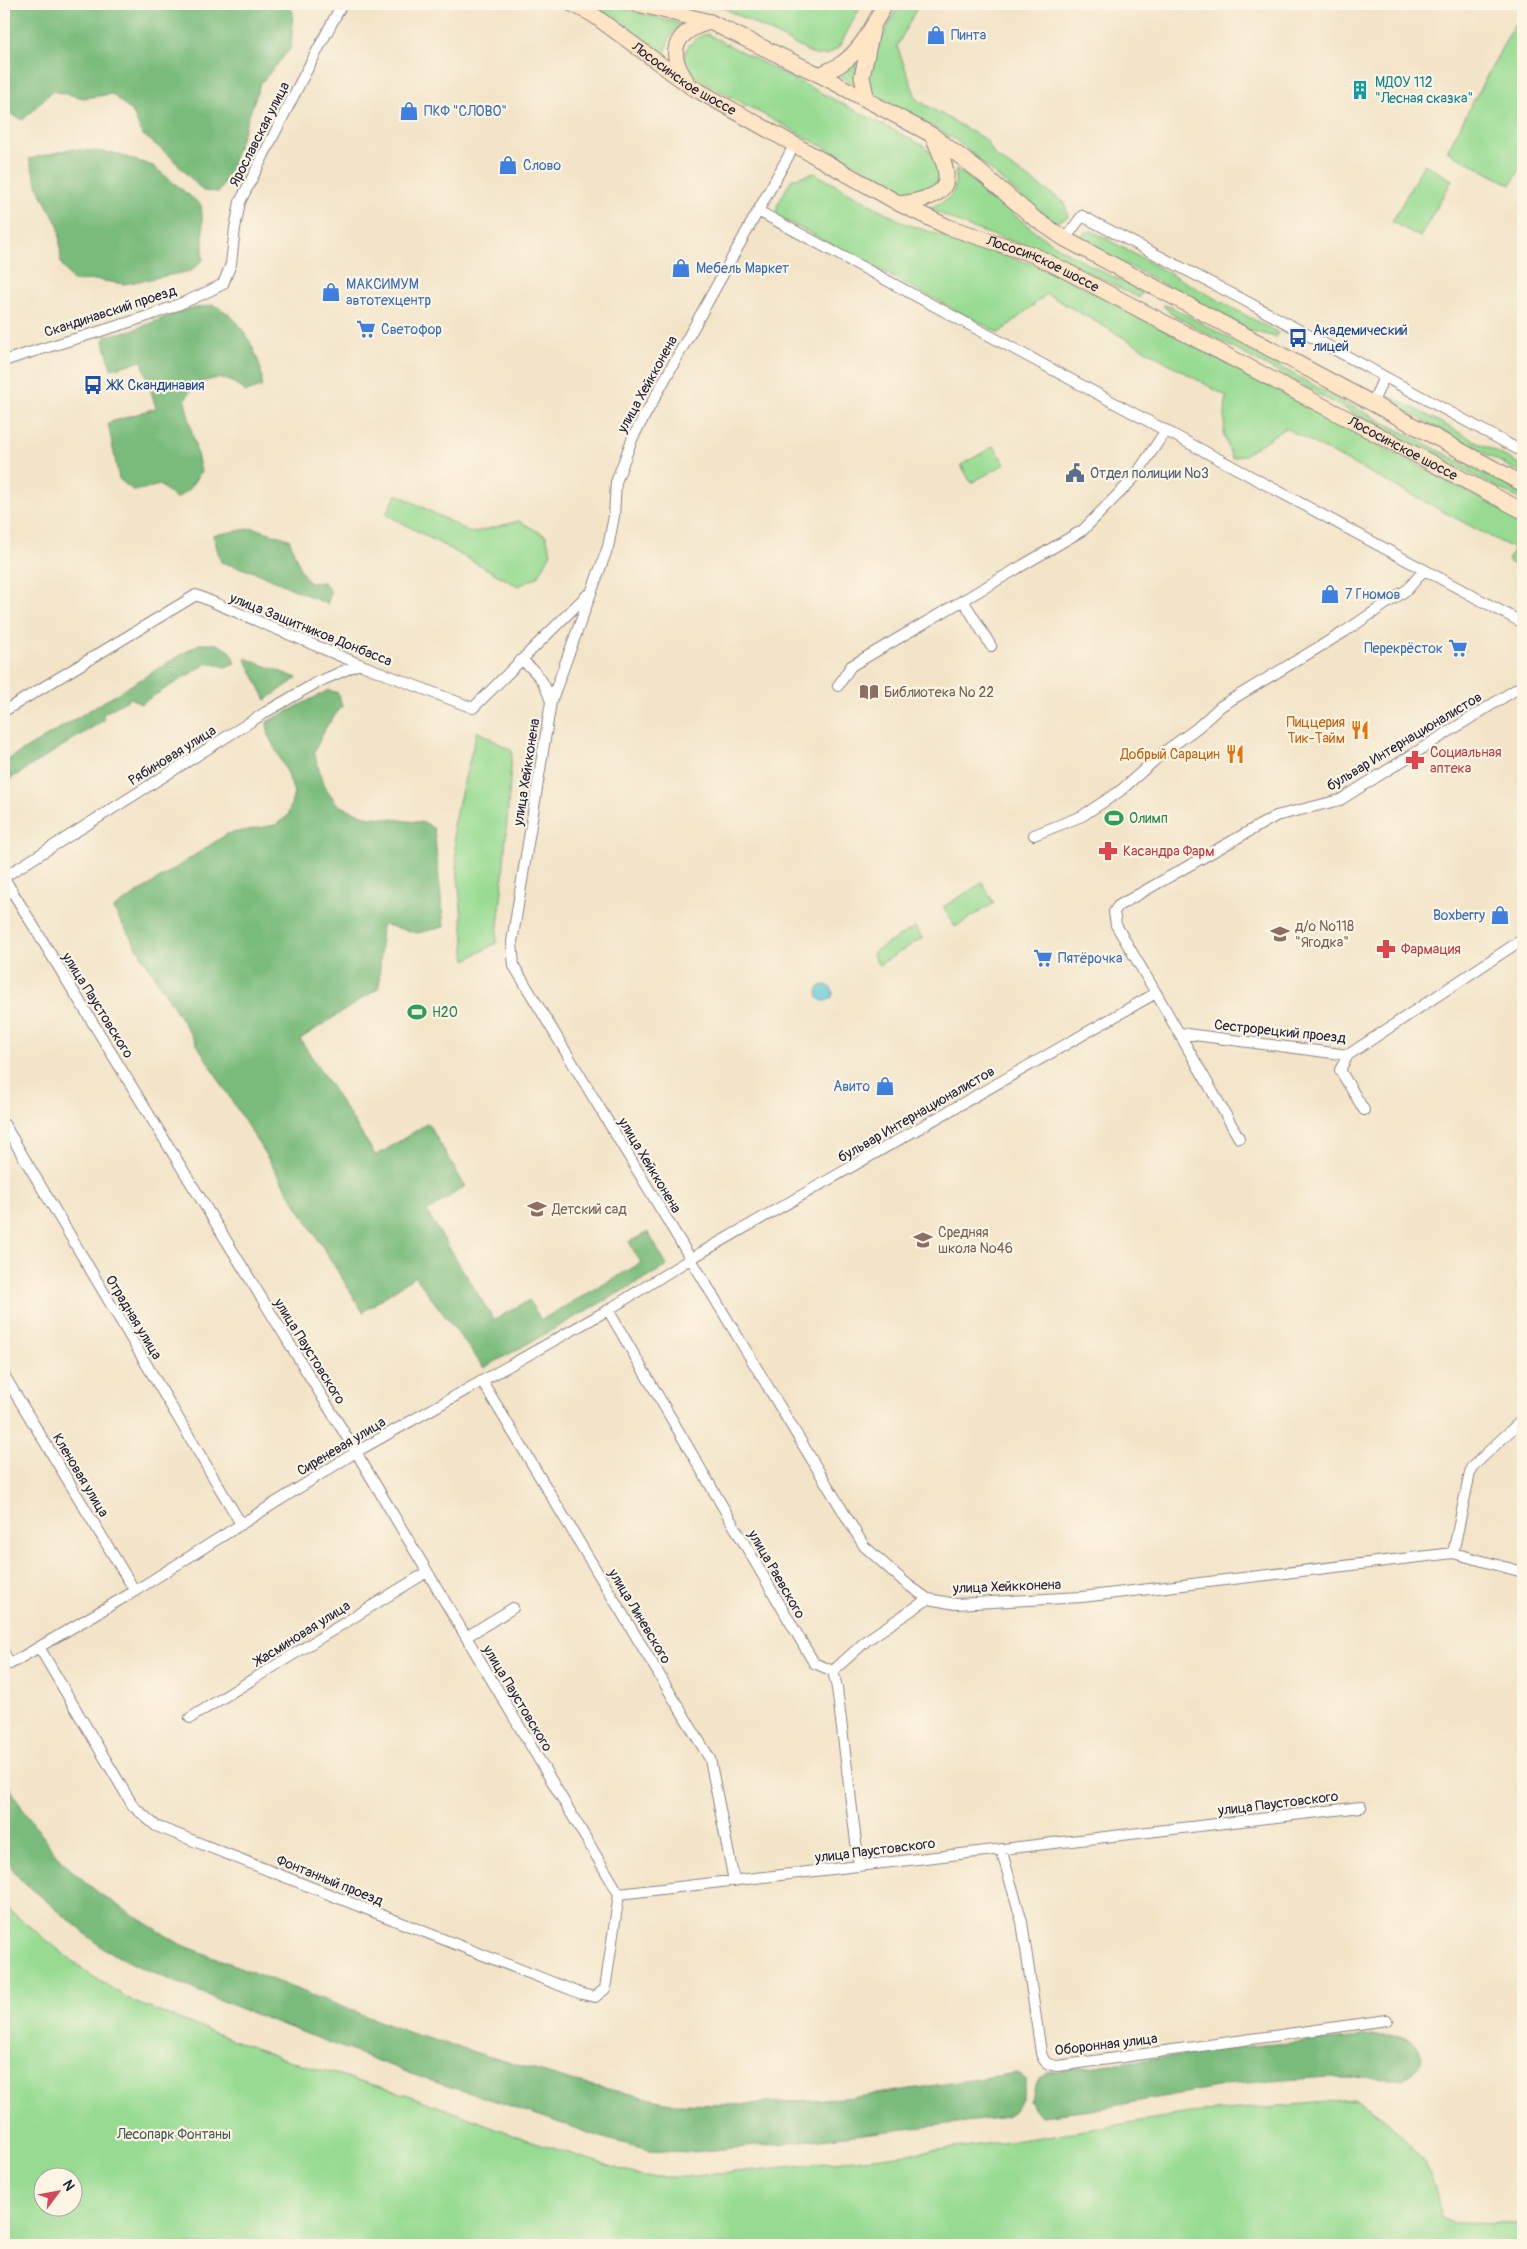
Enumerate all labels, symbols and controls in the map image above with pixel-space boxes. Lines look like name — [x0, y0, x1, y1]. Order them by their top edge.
shop icon: Пинта — [925, 24, 947, 46]
place label: Пинта — [951, 27, 986, 44]
street label: Лососинское шоссе — [628, 38, 739, 119]
place label: МДОУ 112 "Лесная сказка" — [1375, 74, 1473, 107]
street label: Ярославская улица — [226, 79, 293, 190]
building icon: МДОУ 112 "Лесная сказка" — [1349, 79, 1371, 101]
shop icon: ПКФ "СЛОВО" — [398, 100, 420, 122]
place label: ПКФ "СЛОВО" — [424, 103, 507, 120]
shop icon: Слово — [497, 154, 519, 176]
place label: Слово — [523, 157, 561, 174]
street label: Лососинское шоссе — [983, 232, 1102, 296]
shop icon: Мебель Маркет — [670, 257, 692, 279]
place label: Мебель Маркет — [696, 260, 789, 277]
place label: МАКСИМУМ автотехцентр — [346, 276, 432, 309]
shop icon: МАКСИМУМ автотехцентр — [320, 281, 342, 303]
street label: Скандинавский проезд — [42, 282, 179, 341]
supermarket icon: Светофор — [355, 318, 377, 340]
place label: Светофор — [381, 321, 442, 338]
place label: Академический лицей — [1313, 322, 1408, 355]
bus stop icon: Академический лицей — [1287, 327, 1309, 349]
street label: улица Хейкконена — [613, 333, 681, 437]
bus stop icon: ЖК Скандинавия — [82, 374, 104, 396]
place label: ЖК Скандинавия — [106, 377, 205, 394]
street label: Лососинское шоссе — [1344, 412, 1461, 484]
public building icon: Отдел полиции №3 — [1064, 462, 1086, 484]
place label: Отдел полиции №3 — [1090, 465, 1209, 482]
shop icon: 7 Гномов — [1319, 583, 1341, 605]
place label: 7 Гномов — [1345, 586, 1400, 603]
street label: улица Защитников Донбасса — [226, 589, 394, 670]
supermarket icon: Перекрёсток — [1447, 637, 1469, 659]
place label: Перекрёсток — [1364, 640, 1443, 657]
library icon: Библиотека № 22 — [858, 681, 880, 703]
place label: Библиотека № 22 — [884, 684, 994, 701]
street label: бульвар Интернационалистов — [1324, 688, 1485, 795]
place label: Пиццерия Тик-Тайм — [1286, 714, 1345, 747]
street label: улица Хейкконена — [509, 717, 543, 828]
restaurant icon: Пиццерия Тик-Тайм — [1349, 719, 1371, 741]
street label: Рябиновая улица — [125, 722, 219, 789]
restaurant icon: Добрый Сарацин — [1224, 743, 1246, 765]
place label: Социальная аптека — [1430, 744, 1502, 777]
place label: Добрый Сарацин — [1119, 746, 1220, 763]
pharmacy icon: Социальная аптека — [1404, 749, 1426, 771]
sports icon: Олимп — [1103, 807, 1125, 829]
place label: Олимп — [1129, 810, 1168, 827]
pharmacy icon: Касандра Фарм — [1097, 840, 1119, 862]
place label: Касандра Фарм — [1123, 843, 1214, 860]
shop icon: Boxberry — [1489, 904, 1511, 926]
place label: Boxberry — [1433, 907, 1485, 924]
place label: д/о №118 "Ягодка" — [1295, 918, 1354, 951]
school or university icon: д/о №118 "Ягодка" — [1269, 923, 1291, 945]
pharmacy icon: Фармация — [1375, 938, 1397, 960]
place label: Фармация — [1401, 941, 1461, 958]
supermarket icon: Пятёрочка — [1032, 947, 1054, 969]
street label: улица Паустовского — [58, 949, 137, 1062]
place label: Пятёрочка — [1058, 950, 1122, 967]
sports icon: H2O — [406, 1001, 428, 1023]
place label: H2O — [432, 1004, 458, 1021]
street label: Сестрорецкий проезд — [1213, 1016, 1347, 1047]
street label: бульвар Интернационалистов — [835, 1062, 998, 1166]
shop icon: Авито — [874, 1075, 896, 1097]
place label: Авито — [833, 1078, 870, 1095]
street label: улица Хейкконена — [614, 1114, 685, 1216]
school or university icon: Детский сад — [526, 1198, 548, 1220]
place label: Детский сад — [551, 1201, 627, 1218]
place label: Средняя школа №46 — [938, 1224, 1013, 1257]
school or university icon: Средняя школа №46 — [912, 1229, 934, 1251]
street label: Отрадная улица — [102, 1272, 165, 1363]
street label: улица Паустовского — [270, 1295, 349, 1408]
street label: Сиреневая улица — [294, 1413, 389, 1480]
street label: Кленовая улица — [49, 1430, 112, 1520]
street label: улица Раевского — [744, 1526, 809, 1622]
street label: улица Линевского — [604, 1565, 675, 1667]
street label: улица Хейкконена — [952, 1576, 1061, 1597]
street label: Жасминовая улица — [249, 1597, 353, 1671]
street label: улица Паустовского — [479, 1641, 556, 1755]
street label: улица Паустовского — [1216, 1788, 1340, 1819]
street label: улица Паустовского — [813, 1835, 937, 1866]
street label: Фонтанный проезд — [274, 1851, 386, 1910]
street label: Оборонная улица — [1054, 2030, 1158, 2059]
park label: Лесопарк Фонтаны — [116, 2126, 231, 2143]
north arrow — [32, 2166, 82, 2216]
text: N — [59, 2177, 78, 2194]

